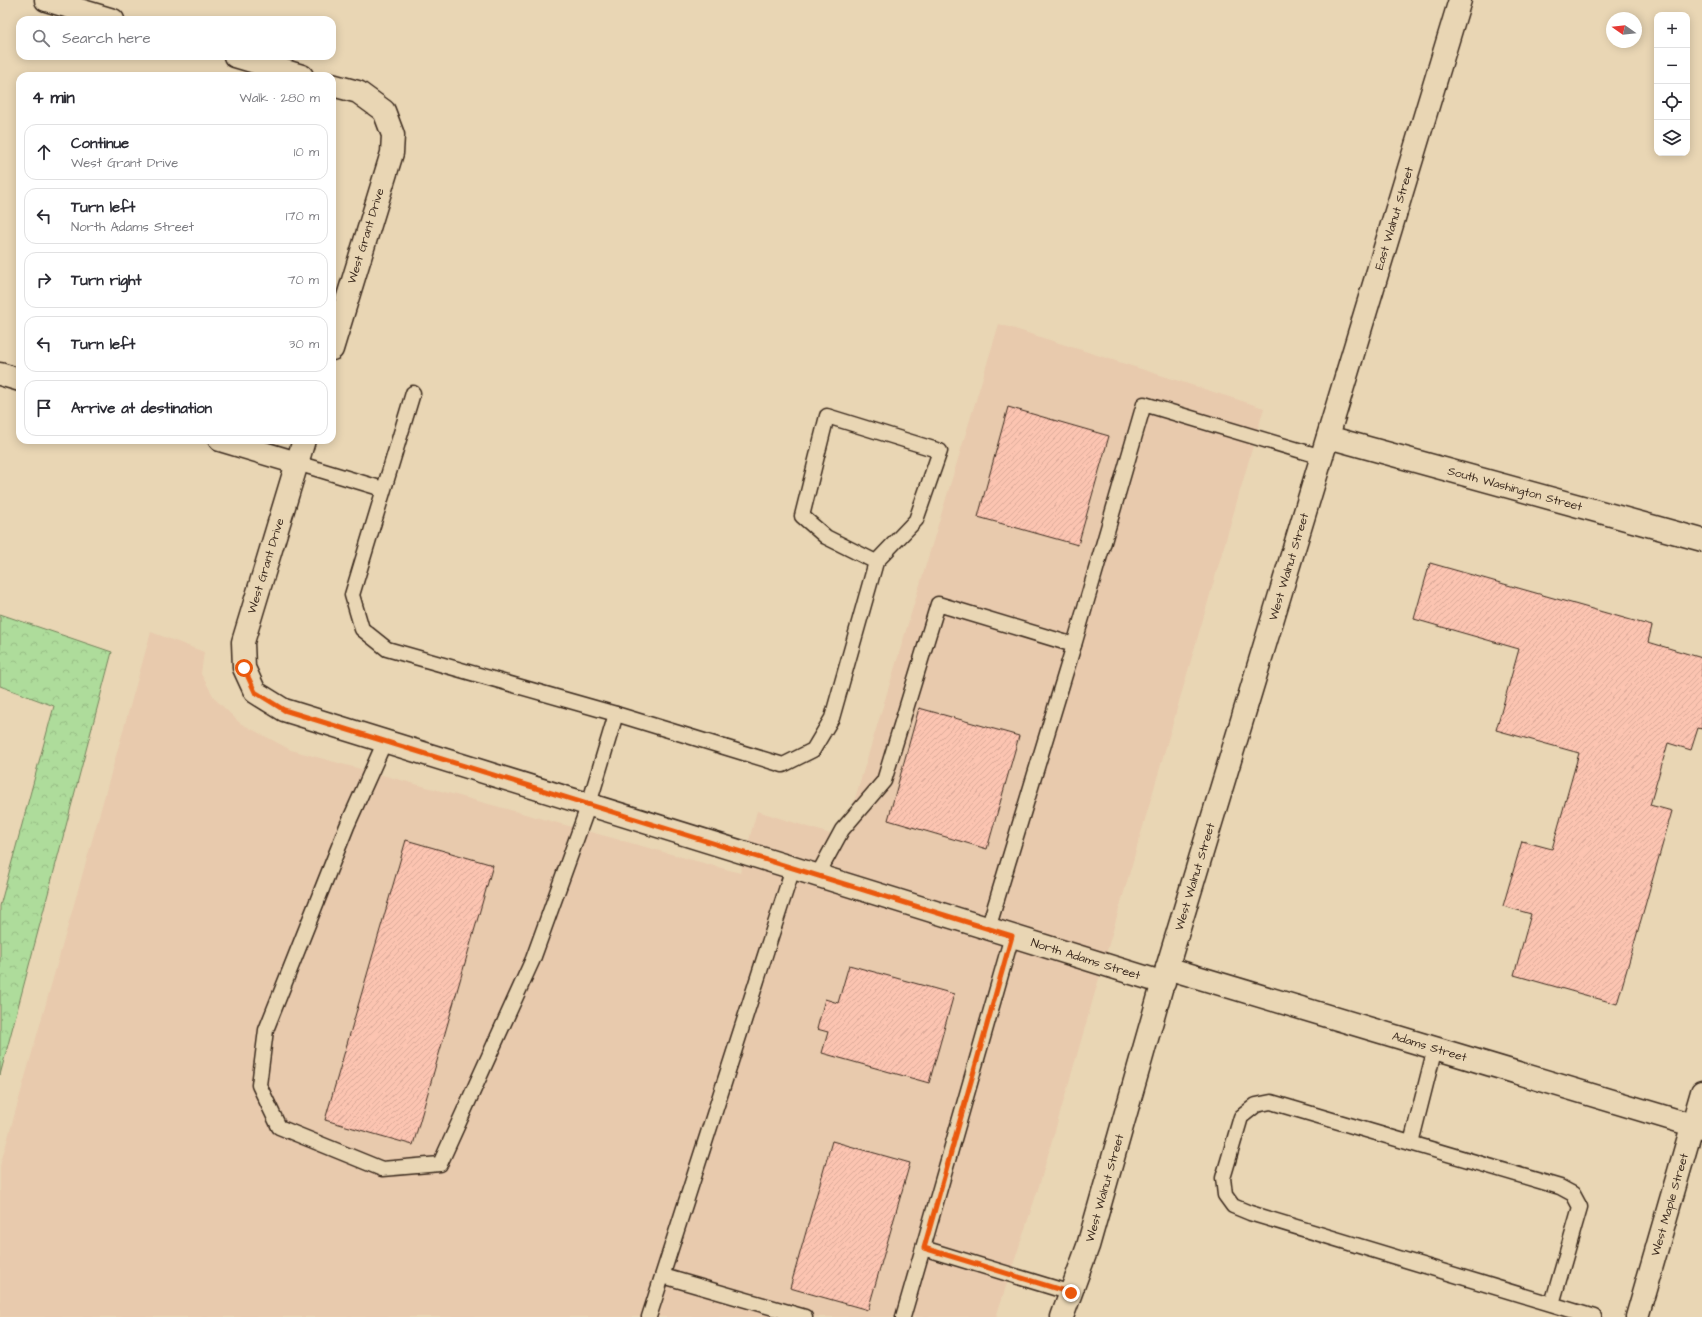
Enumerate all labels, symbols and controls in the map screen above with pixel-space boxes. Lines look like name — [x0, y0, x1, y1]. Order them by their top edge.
north arrow — [1606, 12, 1642, 48]
map controls — [1654, 12, 1690, 156]
button: + — [1654, 12, 1690, 48]
search box — [16, 16, 336, 60]
icon: search — [30, 27, 52, 49]
text: Search here — [62, 28, 151, 49]
button: − — [1654, 48, 1690, 84]
button: locate — [1654, 84, 1690, 120]
text: 4 min — [32, 86, 75, 110]
text: Walk · 280 m — [239, 89, 320, 107]
button: layers — [1654, 120, 1690, 156]
text: Continue — [71, 133, 129, 154]
icon: ahead — [33, 141, 55, 163]
text: 10 m — [294, 143, 319, 161]
text: West Grant Drive — [71, 154, 178, 172]
street label: East Walnut Street — [1370, 164, 1418, 272]
street label: West Grant Drive — [343, 186, 389, 286]
text: Turn left — [71, 197, 135, 218]
icon: left — [33, 205, 55, 227]
text: 170 m — [286, 207, 319, 225]
text: North Adams Street — [71, 218, 194, 236]
icon: right — [33, 269, 55, 291]
text: Turn right — [71, 270, 142, 291]
text: 70 m — [287, 271, 319, 289]
icon: left — [33, 333, 55, 355]
text: Turn left — [71, 334, 135, 355]
text: 30 m — [289, 335, 319, 353]
icon: arrive — [33, 397, 55, 419]
text: Arrive at destination — [71, 398, 212, 419]
street label: South Washington Street — [1446, 462, 1584, 515]
street label: West Walnut Street — [1264, 511, 1313, 622]
street label: West Grant Drive — [243, 516, 289, 616]
route start — [235, 659, 253, 677]
street label: West Walnut Street — [1170, 821, 1219, 933]
street label: North Adams Street — [1029, 934, 1143, 984]
street label: Adams Street — [1390, 1027, 1469, 1066]
street label: West Walnut Street — [1081, 1132, 1128, 1244]
street label: West Maple Street — [1647, 1151, 1692, 1258]
route end — [1062, 1284, 1080, 1302]

